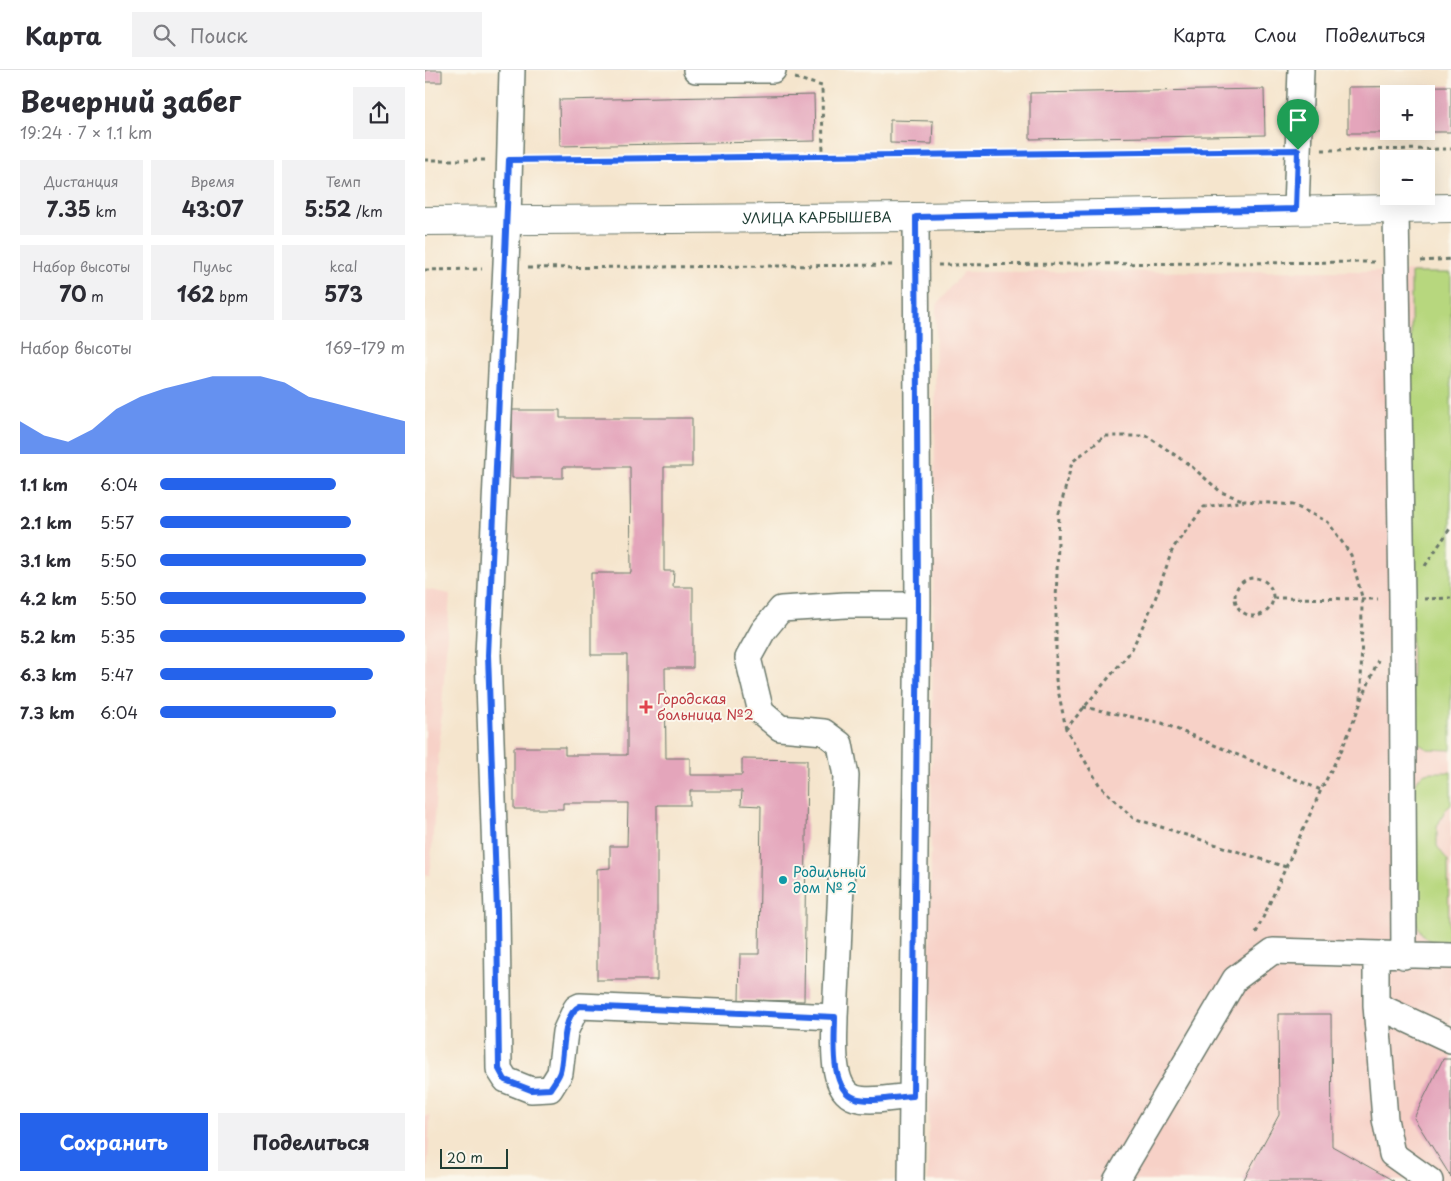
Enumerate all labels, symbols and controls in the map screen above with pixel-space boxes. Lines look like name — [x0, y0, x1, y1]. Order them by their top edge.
search box — [132, 12, 482, 57]
text: Карта — [25, 17, 102, 53]
icon: search — [150, 21, 178, 49]
text: Поиск — [190, 21, 248, 49]
text: Карта — [1173, 21, 1226, 48]
text: Слои — [1254, 21, 1297, 48]
text: Поделиться — [1325, 21, 1426, 48]
text: Вечерний забег — [20, 79, 241, 122]
map controls — [1380, 85, 1435, 205]
button: + — [1380, 85, 1435, 140]
button: share — [353, 87, 405, 139]
pin — [1277, 99, 1319, 150]
icon: arrive — [1284, 106, 1312, 134]
text: 19:24 · 7 × 1.1 km — [20, 120, 152, 144]
button: − — [1380, 150, 1435, 205]
text: Дистанция — [44, 171, 119, 192]
text: Время — [190, 171, 235, 192]
text: Темп — [326, 171, 361, 192]
text: 7.35 — [46, 192, 91, 224]
text: 43:07 — [182, 192, 243, 224]
text: 5:52 — [304, 192, 351, 224]
text: km — [91, 201, 117, 222]
text: /km — [351, 201, 383, 222]
street label: УЛИЦА КАРБЫШЕВА — [742, 206, 892, 228]
text: Набор высоты — [33, 256, 131, 277]
text: Пульс — [193, 256, 232, 277]
text: kcal — [330, 256, 357, 277]
text: 70 — [59, 277, 86, 309]
text: 162 — [177, 277, 215, 309]
text: 573 — [324, 277, 363, 309]
text: m — [86, 286, 104, 307]
text: bpm — [215, 286, 248, 307]
text: Набор высоты — [20, 335, 132, 359]
text: 169–179 m — [325, 335, 405, 359]
text: 1.1 km — [20, 472, 68, 496]
text: 6:04 — [100, 472, 138, 496]
text: 2.1 km — [20, 510, 72, 534]
text: 5:57 — [100, 510, 134, 534]
text: 3.1 km — [20, 548, 71, 572]
text: 5:50 — [100, 548, 137, 572]
text: 4.2 km — [20, 586, 77, 610]
text: 5:50 — [100, 586, 137, 610]
text: 5.2 km — [20, 624, 76, 648]
text: 5:35 — [100, 624, 135, 648]
text: 6.3 km — [20, 662, 77, 686]
text: 5:47 — [100, 662, 134, 686]
place label: Городская больница №2 — [657, 688, 754, 725]
text: 7.3 km — [20, 700, 75, 724]
text: 6:04 — [100, 700, 138, 724]
marker: Городская больница №2 — [639, 700, 653, 714]
place label: Родильный дом № 2 — [793, 861, 867, 898]
marker: Родильный дом № 2 — [777, 874, 789, 886]
button: Сохранить — [20, 1113, 208, 1171]
button: Поделиться — [218, 1113, 405, 1171]
scale bar — [440, 1146, 507, 1169]
text: 20 m — [447, 1147, 483, 1168]

